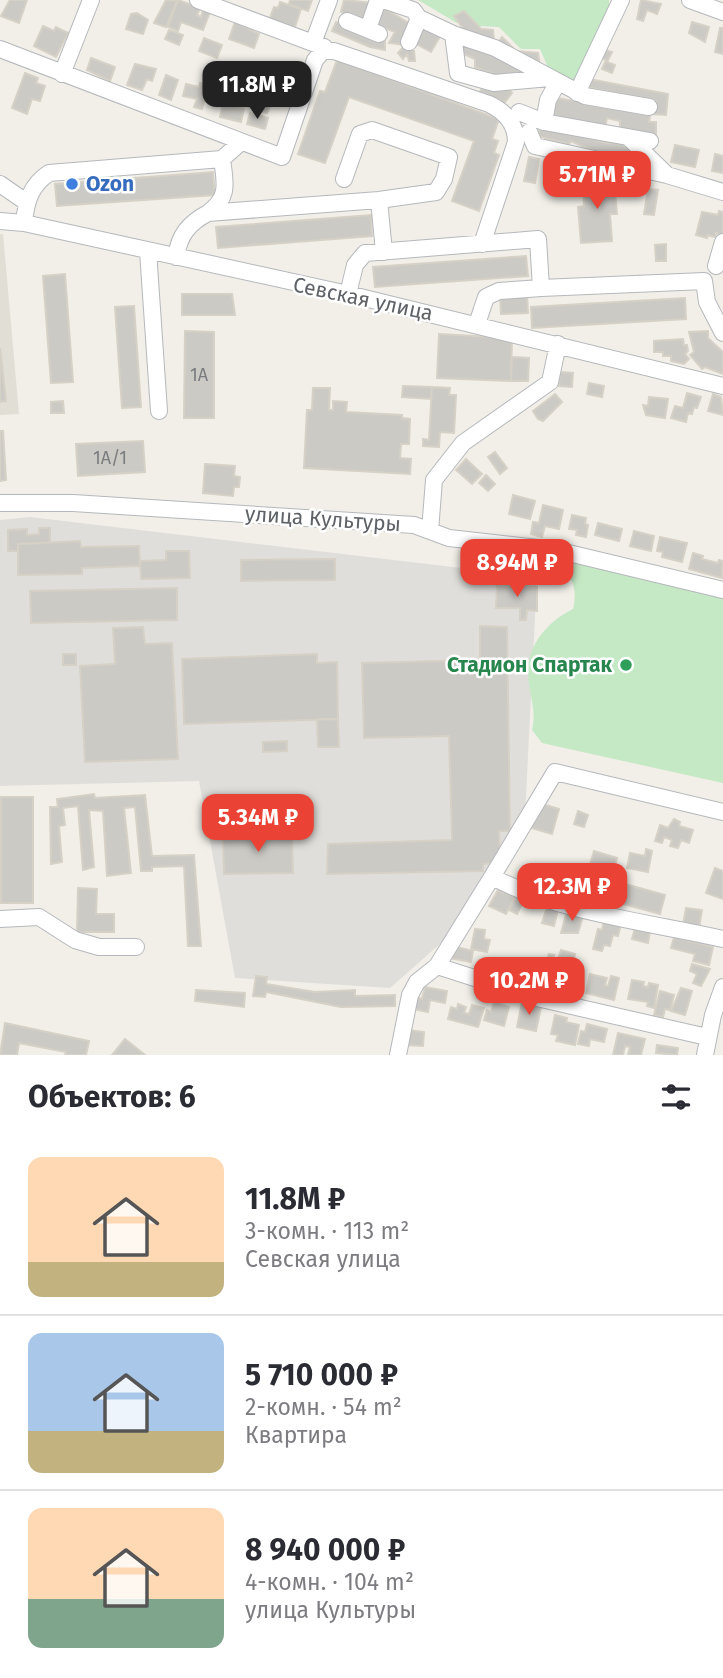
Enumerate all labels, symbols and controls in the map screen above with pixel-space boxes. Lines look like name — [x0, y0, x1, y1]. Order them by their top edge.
pin: 11.8M ₽ — [192, 61, 322, 121]
text: 11.8M ₽ — [218, 70, 296, 98]
pin: 5.71M ₽ — [532, 152, 662, 211]
text: 5.71M ₽ — [559, 160, 635, 188]
place label: Ozon — [86, 171, 134, 197]
marker: Ozon — [64, 176, 80, 192]
street label: Севская улица — [291, 271, 435, 327]
house number: 1А — [190, 364, 209, 386]
house number: 1А/1 — [93, 447, 127, 469]
street label: улица Культуры — [244, 501, 402, 537]
pin: 8.94M ₽ — [452, 540, 582, 599]
text: 8.94M ₽ — [476, 548, 558, 576]
place label: Стадион Спартак — [447, 652, 612, 678]
marker: Стадион Спартак — [618, 657, 634, 673]
pin: 5.34M ₽ — [193, 794, 323, 854]
text: 5.34M ₽ — [218, 803, 298, 831]
pin: 12.3M ₽ — [507, 864, 637, 923]
text: 12.3M ₽ — [533, 872, 611, 900]
pin: 10.2M ₽ — [464, 958, 594, 1017]
text: 10.2M ₽ — [490, 966, 568, 994]
icon: filters — [657, 1078, 695, 1116]
text: Объектов: 6 — [28, 1079, 196, 1115]
text: 11.8M ₽ — [245, 1181, 345, 1217]
icon: home — [84, 1185, 168, 1269]
text: 3-комн. · 113 m² — [245, 1217, 409, 1245]
text: Севская улица — [245, 1245, 401, 1273]
text: 5 710 000 ₽ — [245, 1357, 398, 1393]
icon: home — [84, 1361, 168, 1445]
text: 2-комн. · 54 m² — [245, 1393, 402, 1421]
text: Квартира — [245, 1421, 347, 1449]
text: 8 940 000 ₽ — [245, 1532, 405, 1568]
icon: home — [84, 1536, 168, 1620]
text: 4-комн. · 104 m² — [245, 1568, 414, 1596]
text: улица Культуры — [245, 1596, 416, 1624]

